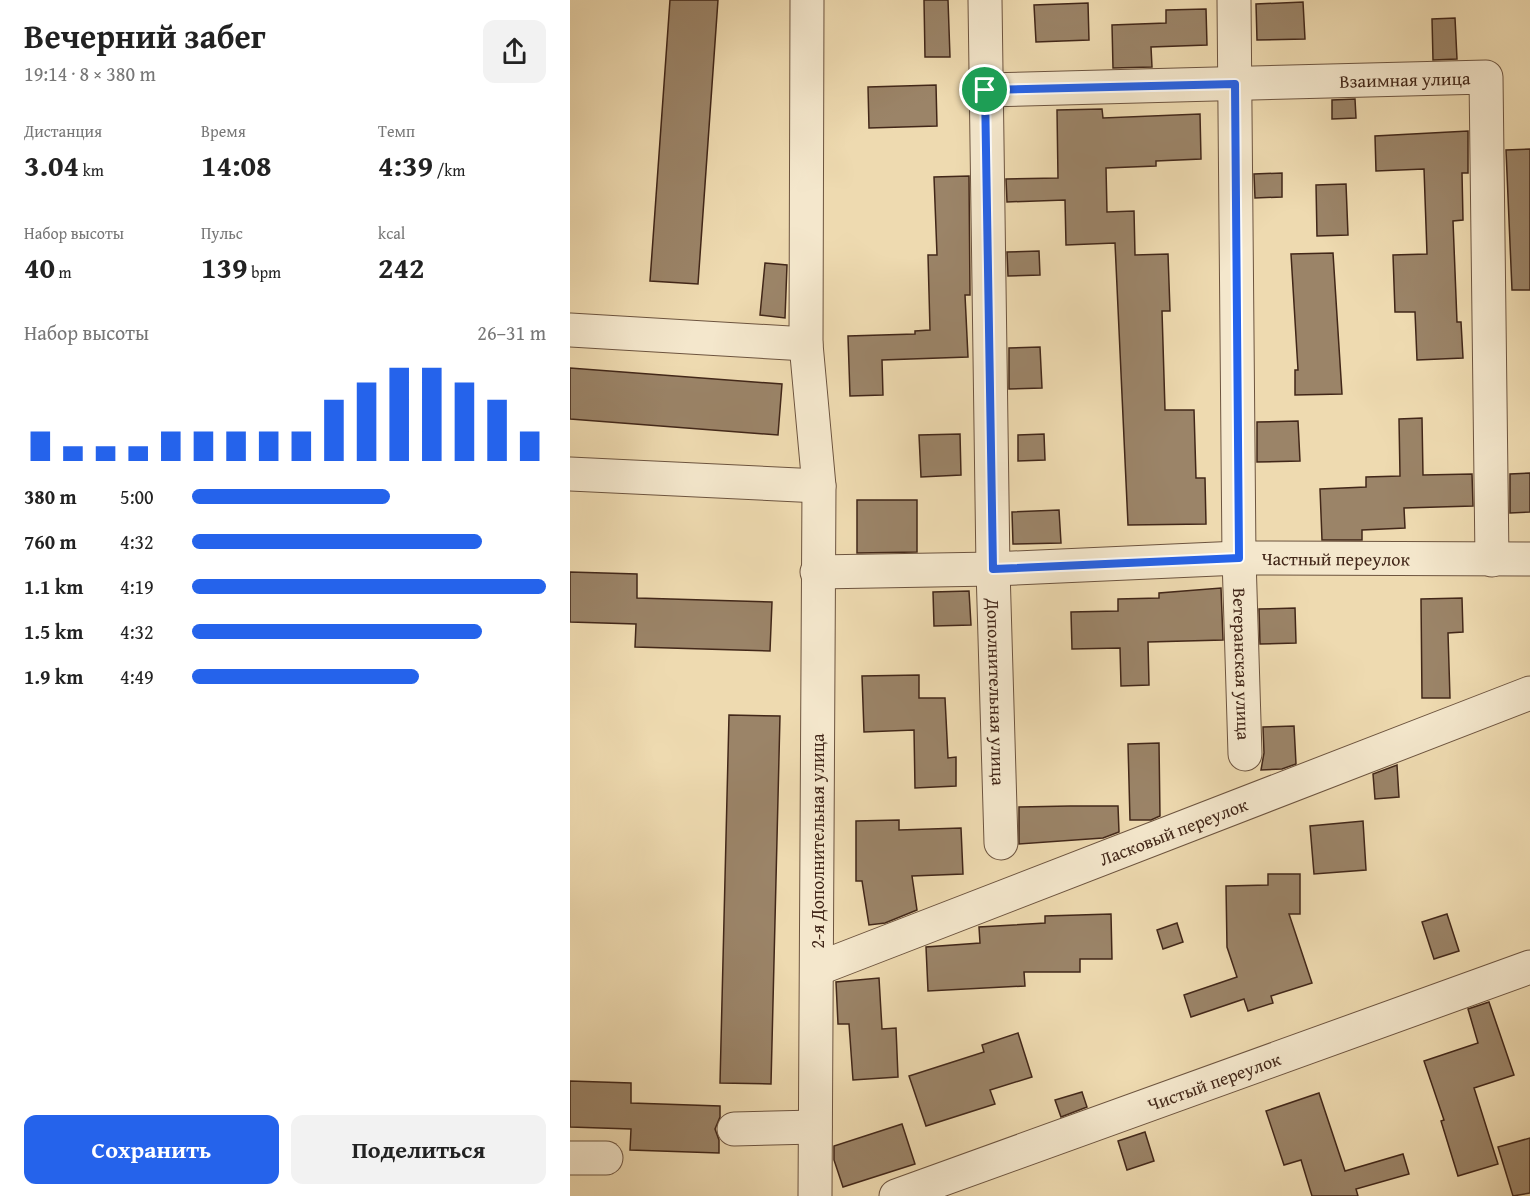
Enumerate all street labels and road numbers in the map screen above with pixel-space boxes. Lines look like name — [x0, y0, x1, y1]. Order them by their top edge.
street label: Взаимная улица — [1339, 64, 1471, 94]
street label: Частный переулок — [1261, 545, 1411, 572]
street label: Ветеранская улица — [1226, 587, 1258, 741]
street label: Дополнительная улица — [980, 597, 1013, 786]
street label: 2-я Дополнительная улица — [804, 733, 831, 949]
street label: Ласковый переулок — [1095, 790, 1252, 872]
street label: Чистый переулок — [1143, 1044, 1285, 1118]

